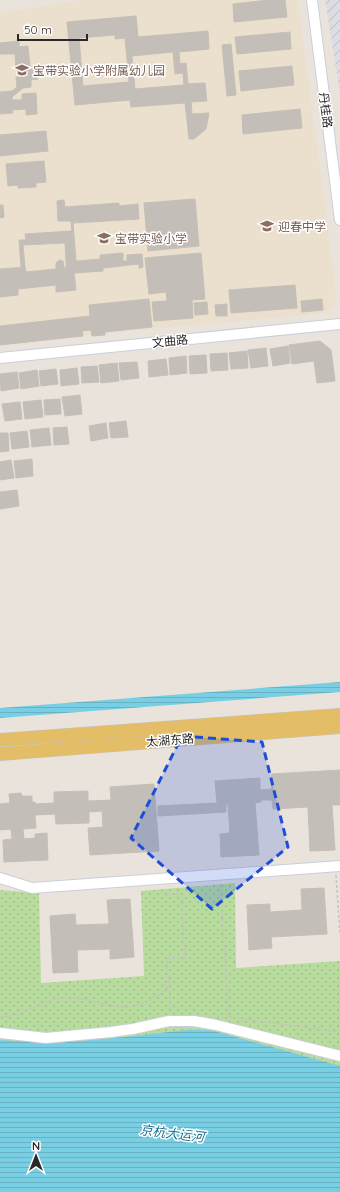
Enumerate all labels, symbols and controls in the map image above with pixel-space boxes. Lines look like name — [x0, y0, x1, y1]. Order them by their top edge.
scale bar — [18, 16, 87, 42]
text: 50 m — [24, 22, 52, 37]
school or university icon: 宝带实验小学附属幼儿园 — [14, 62, 30, 78]
place label: 宝带实验小学附属幼儿园 — [33, 63, 165, 78]
street label: 丹桂路 — [316, 91, 336, 129]
school or university icon: 迎春中学 — [259, 218, 275, 234]
place label: 迎春中学 — [278, 219, 326, 234]
school or university icon: 宝带实验小学 — [96, 230, 112, 246]
place label: 宝带实验小学 — [115, 231, 187, 246]
street label: 文曲路 — [151, 332, 189, 350]
street label: 太湖东路 — [145, 730, 195, 750]
water label: 京杭大运河 — [139, 1121, 208, 1145]
north arrow — [16, 1136, 56, 1176]
text: N — [32, 1139, 40, 1153]

